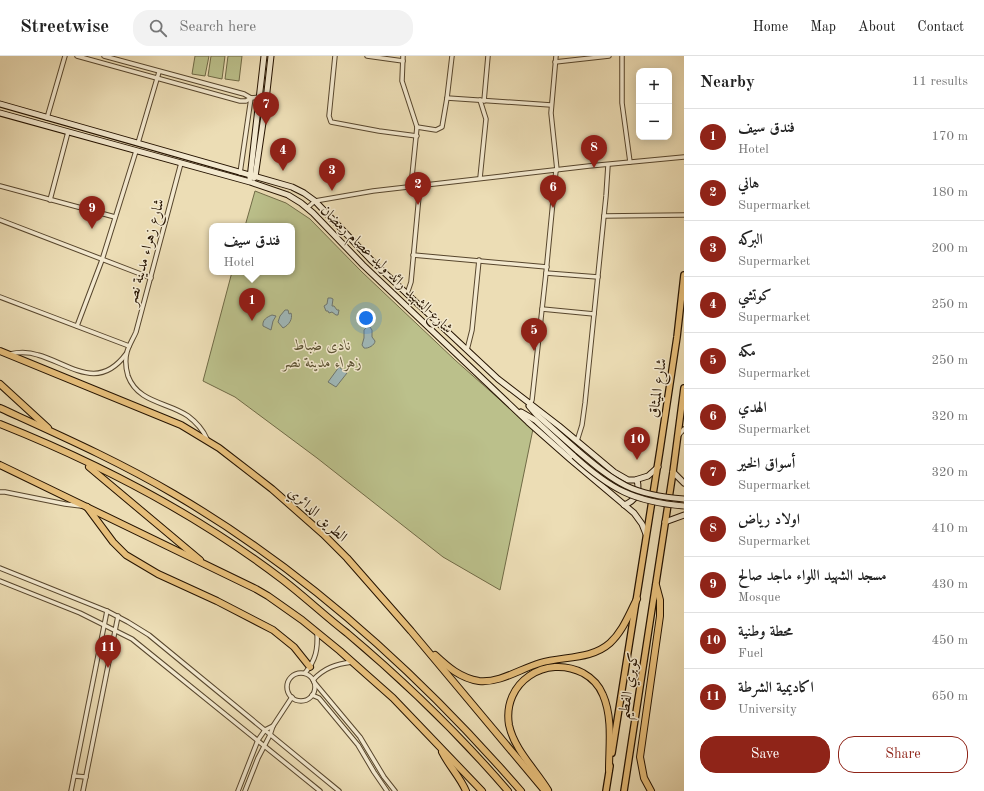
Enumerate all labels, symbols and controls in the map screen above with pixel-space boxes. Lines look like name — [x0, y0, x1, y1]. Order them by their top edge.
search box — [133, 10, 413, 46]
icon: search — [147, 17, 169, 39]
text: Streetwise — [20, 18, 109, 37]
text: Search here — [179, 20, 256, 35]
text: Home — [753, 20, 788, 34]
text: Map — [810, 20, 836, 34]
text: About — [858, 20, 895, 34]
text: Contact — [917, 20, 964, 34]
map controls — [636, 68, 672, 140]
button: + — [636, 68, 672, 104]
text: Nearby — [700, 74, 755, 91]
text: 11 results — [912, 75, 968, 88]
pin: 7 — [253, 92, 279, 125]
button: − — [636, 104, 672, 140]
text: فندق سيف — [738, 121, 795, 136]
text: 1 — [709, 130, 717, 143]
text: 170 m — [931, 130, 968, 143]
pin: 8 — [581, 135, 607, 168]
pin: 4 — [270, 138, 296, 171]
text: Hotel — [738, 143, 769, 156]
pin: 3 — [319, 158, 345, 191]
pin: 2 — [405, 172, 431, 205]
pin: 6 — [540, 175, 566, 208]
text: هاني — [738, 177, 759, 192]
text: 2 — [709, 186, 717, 199]
text: 180 m — [931, 186, 968, 199]
pin: 9 — [79, 196, 105, 229]
street label: شارع زهراء مدينة نصر — [124, 197, 172, 310]
text: Supermarket — [738, 199, 810, 212]
street label: شارع الشهيد رائد وليد عصام رمضان — [314, 202, 456, 340]
popup — [209, 223, 295, 275]
text: البركه — [738, 233, 763, 248]
text: فندق سيف — [224, 234, 280, 249]
text: 3 — [709, 242, 717, 255]
text: 200 m — [931, 242, 968, 255]
text: Supermarket — [738, 255, 810, 268]
text: Hotel — [224, 256, 254, 269]
pin: 1 — [239, 288, 265, 321]
text: كوتشي — [738, 289, 772, 304]
text: 4 — [709, 298, 717, 311]
text: 250 m — [931, 298, 968, 311]
your location — [356, 308, 376, 328]
text: Supermarket — [738, 311, 810, 324]
pin: 5 — [521, 318, 547, 351]
park label: نادى ضباط زهراء مدينة نصر — [281, 339, 362, 372]
text: مكه — [738, 345, 756, 360]
text: 5 — [709, 354, 717, 367]
text: 250 m — [931, 354, 968, 367]
street label: شارع الميثاق — [647, 358, 674, 419]
text: Supermarket — [738, 367, 810, 380]
text: الهدي — [738, 401, 767, 416]
text: 6 — [709, 410, 717, 423]
text: 320 m — [931, 410, 968, 423]
text: Supermarket — [738, 423, 810, 436]
pin: 10 — [624, 427, 650, 460]
text: أسواق الخير — [738, 457, 795, 472]
text: 7 — [709, 466, 717, 479]
text: 320 m — [931, 466, 968, 479]
text: Supermarket — [738, 479, 810, 492]
street label: الطريق الدائري — [283, 485, 349, 548]
text: اولاد رياض — [738, 513, 800, 528]
text: 8 — [709, 522, 717, 535]
text: 410 m — [931, 522, 968, 535]
text: Supermarket — [738, 535, 810, 548]
text: مسجد الشهيد اللواء ماجد صالح — [738, 569, 887, 584]
text: 9 — [709, 578, 717, 591]
text: 430 m — [931, 578, 968, 591]
text: Mosque — [738, 591, 780, 604]
text: محطة وطنية — [738, 625, 793, 640]
text: 10 — [705, 634, 721, 647]
text: 450 m — [931, 634, 968, 647]
pin: 11 — [95, 635, 121, 668]
text: Fuel — [738, 647, 763, 660]
street label: كوبري الفطيم — [616, 652, 648, 722]
text: اكاديمية الشرطة — [738, 681, 814, 696]
text: 11 — [705, 690, 721, 703]
text: 650 m — [931, 690, 968, 703]
text: University — [738, 703, 797, 716]
button: Save — [700, 736, 830, 773]
button: Share — [838, 736, 968, 773]

